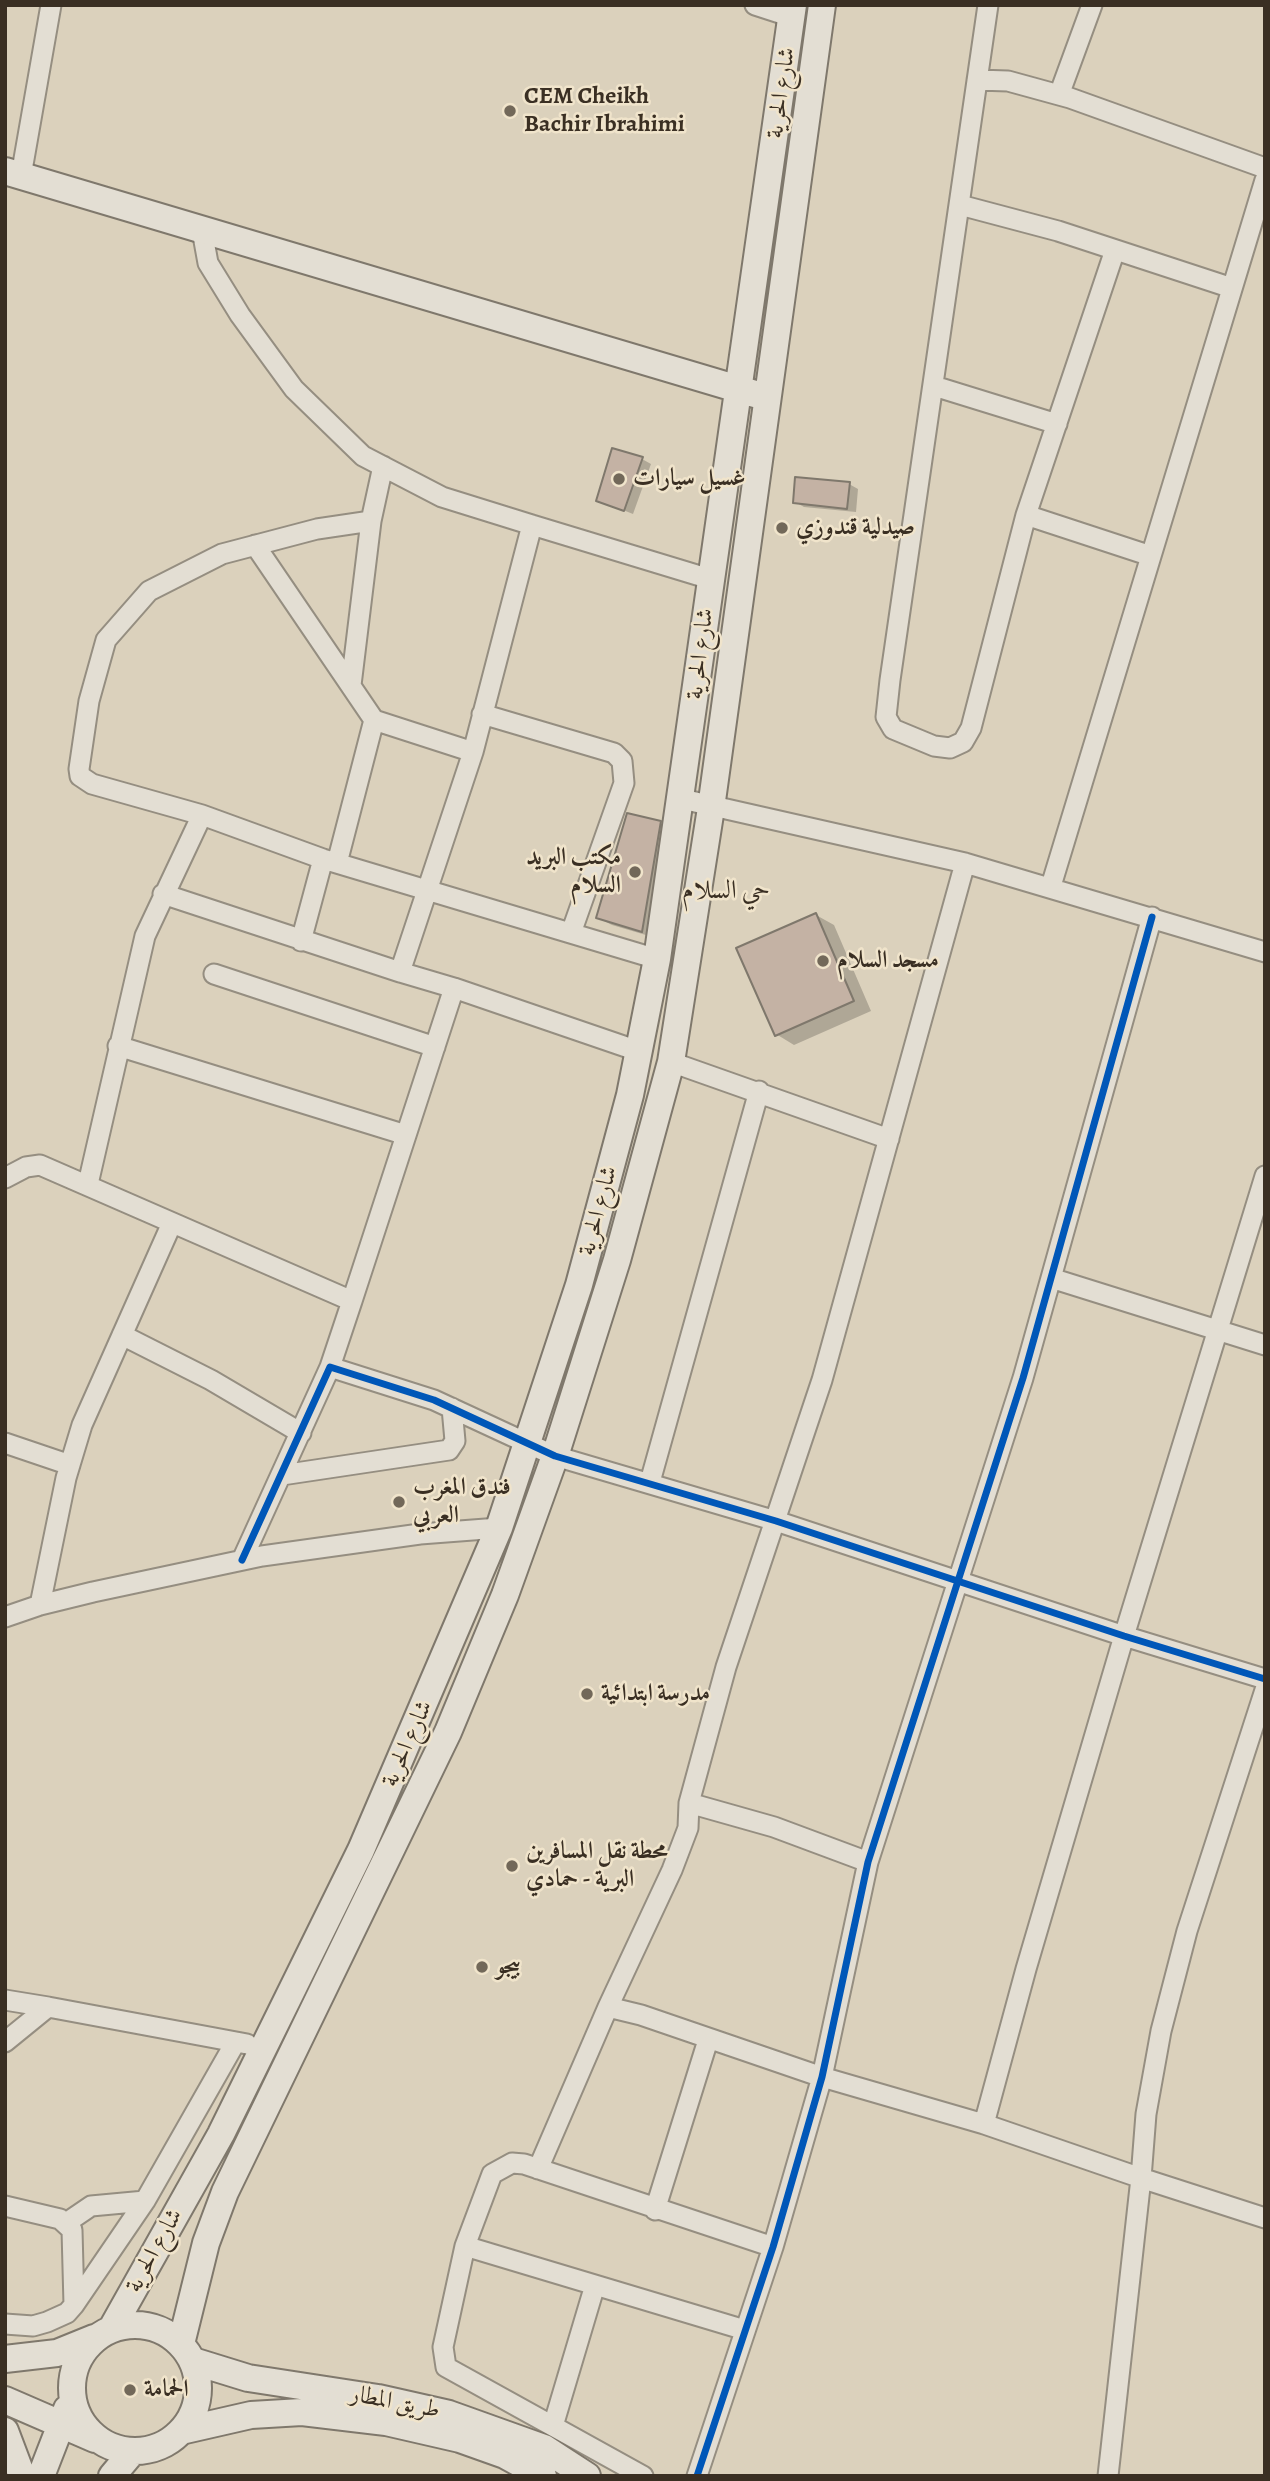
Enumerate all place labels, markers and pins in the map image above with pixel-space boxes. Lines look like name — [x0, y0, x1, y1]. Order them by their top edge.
place label: CEM Cheikh Bachir Ibrahimi — [524, 83, 685, 139]
marker: CEM Cheikh Bachir Ibrahimi — [502, 103, 518, 119]
place label: غسيل سيارات — [633, 465, 746, 493]
marker: غسيل سيارات — [611, 471, 627, 487]
place label: صيدلية قندوزي — [796, 514, 915, 542]
marker: صيدلية قندوزي — [774, 520, 790, 536]
place label: مكتب البريد السلام — [526, 844, 621, 900]
marker: مكتب البريد السلام — [627, 864, 643, 880]
place label: مسجد السلام — [837, 947, 939, 975]
marker: مسجد السلام — [815, 953, 831, 969]
place label: فندق المغرب العربي — [413, 1474, 511, 1530]
marker: فندق المغرب العربي — [391, 1494, 407, 1510]
place label: مدرسة ابتدائية — [601, 1680, 710, 1708]
marker: مدرسة ابتدائية — [579, 1686, 595, 1702]
place label: محطة نقل المسافرين البرية - حمادي — [526, 1838, 668, 1894]
marker: محطة نقل المسافرين البرية - حمادي — [504, 1858, 520, 1874]
place label: بيجو — [496, 1953, 521, 1981]
marker: بيجو — [474, 1959, 490, 1975]
place label: الحمامة — [144, 2376, 189, 2404]
marker: الحمامة — [122, 2382, 138, 2398]

